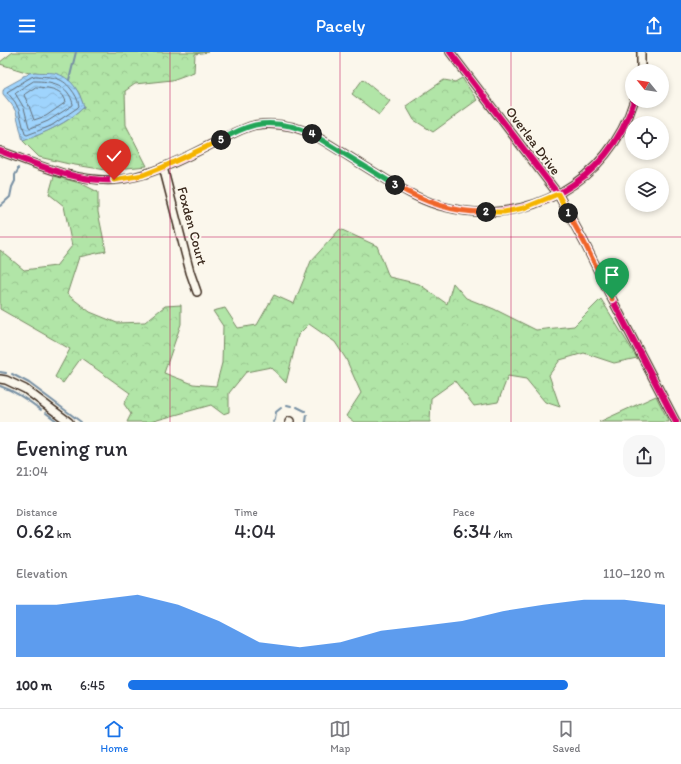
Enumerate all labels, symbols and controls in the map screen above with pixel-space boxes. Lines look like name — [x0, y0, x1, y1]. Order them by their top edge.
icon: menu — [16, 15, 38, 37]
text: Pacely — [316, 15, 365, 37]
icon: share — [643, 15, 665, 37]
north arrow — [625, 64, 669, 108]
map controls — [625, 64, 669, 212]
street label: Overlea Drive — [502, 103, 564, 179]
button: locate — [625, 116, 669, 160]
pin: 4 — [302, 124, 322, 144]
text: 4 — [309, 127, 315, 140]
pin: 5 — [211, 130, 231, 150]
text: 5 — [218, 133, 224, 146]
pin — [97, 139, 131, 180]
icon: check — [103, 145, 125, 167]
button: layers — [625, 168, 669, 212]
pin: 3 — [385, 175, 405, 195]
text: 3 — [392, 178, 398, 191]
street label: Foxden Court — [173, 185, 211, 267]
pin: 2 — [476, 202, 496, 222]
pin: 1 — [558, 203, 578, 223]
text: 2 — [483, 205, 489, 218]
text: 1 — [565, 206, 571, 219]
pin — [595, 258, 629, 299]
icon: arrive — [601, 264, 623, 286]
text: Evening run — [16, 435, 128, 462]
button: share — [623, 435, 665, 477]
text: 21:04 — [16, 464, 48, 479]
text: Distance — [16, 506, 57, 519]
text: Time — [234, 506, 258, 519]
text: Pace — [453, 506, 475, 519]
text: 0.62 — [16, 519, 54, 543]
text: 4:04 — [234, 519, 276, 543]
text: 6:34 — [453, 519, 491, 543]
text: km — [54, 528, 71, 541]
text: /km — [491, 528, 513, 541]
text: Elevation — [16, 566, 68, 581]
text: 110–120 m — [603, 566, 665, 581]
text: 100 m — [16, 678, 52, 693]
text: 6:45 — [80, 678, 105, 693]
tab: Home — [101, 718, 128, 755]
tab: Map — [329, 718, 351, 755]
tab: Saved — [552, 718, 580, 755]

